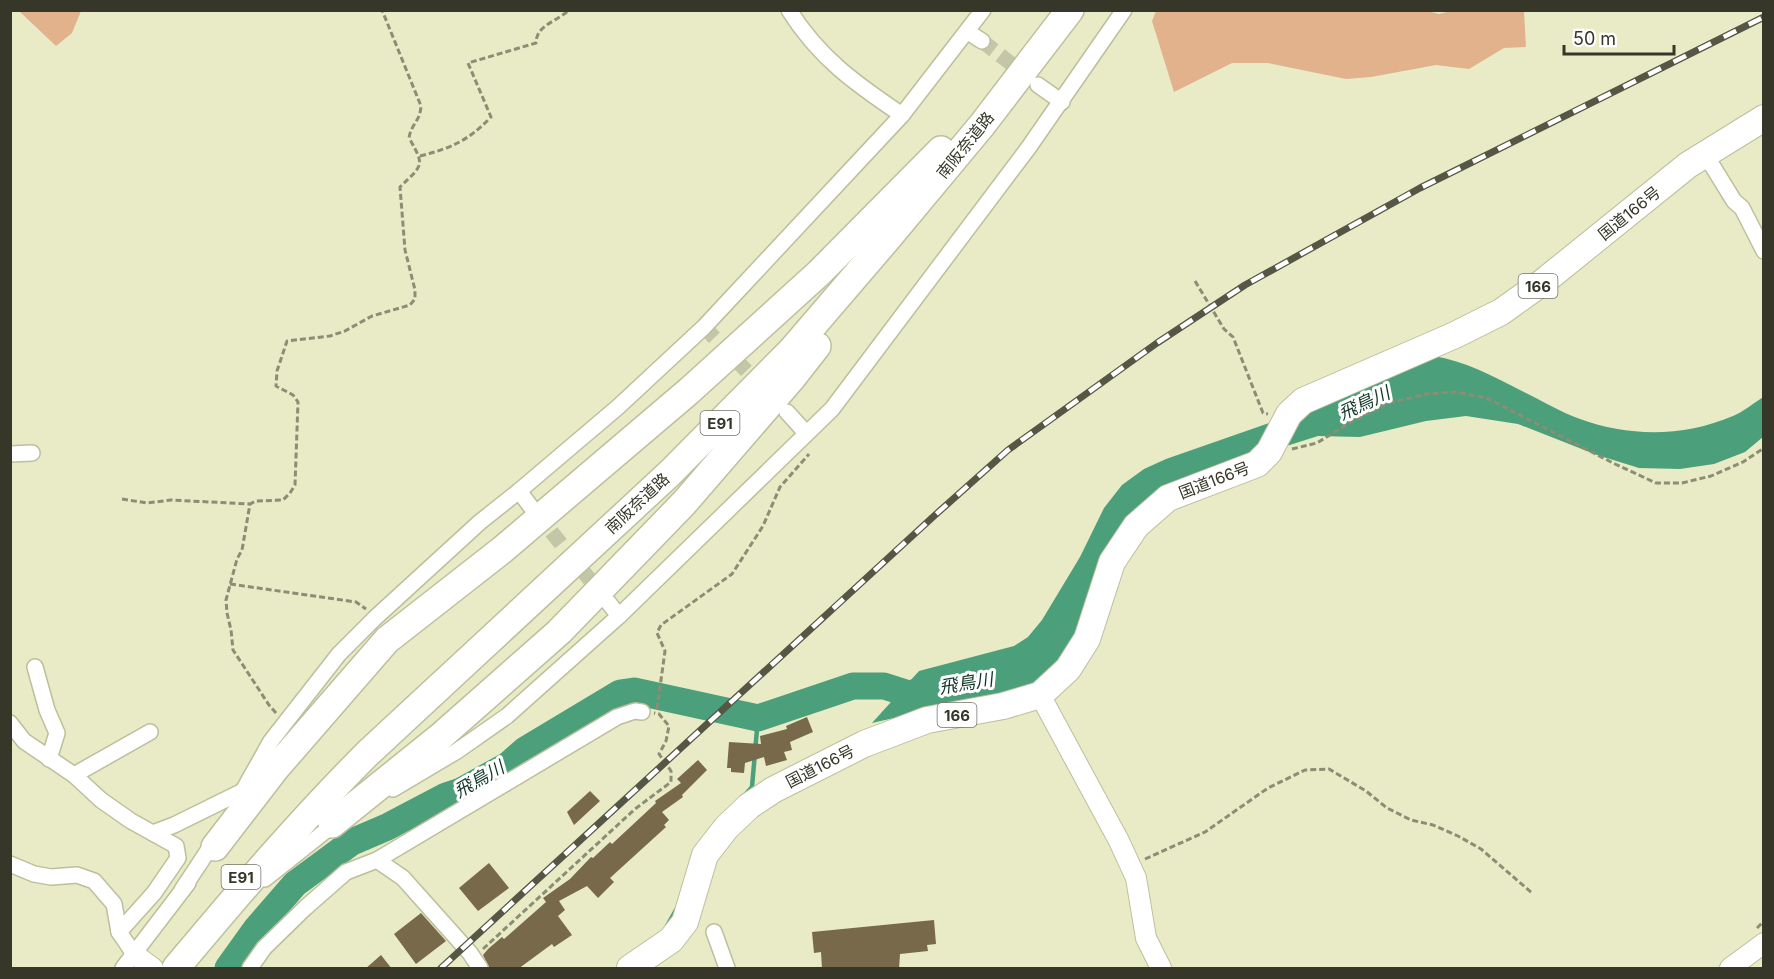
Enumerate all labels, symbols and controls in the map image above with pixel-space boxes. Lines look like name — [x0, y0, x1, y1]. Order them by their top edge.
scale bar — [1564, 18, 1674, 56]
text: 50 m — [1573, 28, 1616, 49]
street label: 南阪奈道路 — [932, 108, 998, 182]
street label: 国道166号 — [1594, 182, 1664, 244]
road number: 166 — [1518, 274, 1558, 298]
water label: 飛鳥川 — [1335, 381, 1395, 424]
road number: E91 — [700, 411, 740, 435]
street label: 国道166号 — [1176, 457, 1252, 503]
street label: 南阪奈道路 — [601, 468, 673, 538]
water label: 飛鳥川 — [938, 668, 996, 698]
road number: 166 — [938, 703, 976, 727]
street label: 国道166号 — [782, 740, 858, 792]
water label: 飛鳥川 — [450, 755, 509, 802]
road number: E91 — [222, 865, 260, 889]

